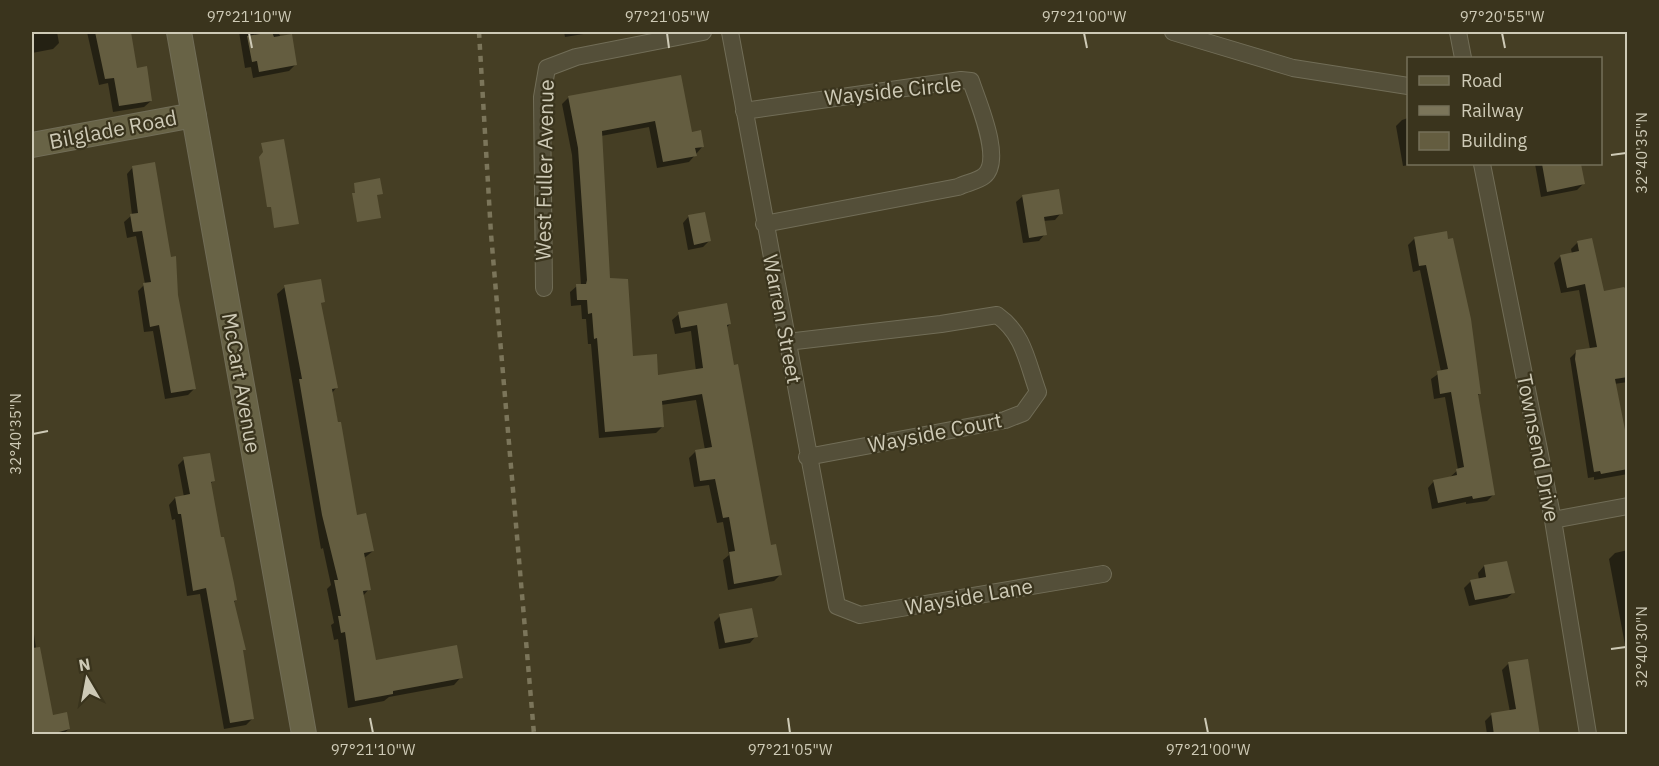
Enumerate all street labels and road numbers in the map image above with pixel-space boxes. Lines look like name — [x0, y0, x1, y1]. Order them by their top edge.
street label: Wayside Circle — [823, 69, 963, 111]
street label: West Fuller Avenue — [528, 79, 560, 261]
street label: Bilglade Road — [47, 103, 179, 155]
street label: Warren Street — [757, 252, 809, 386]
street label: McCart Avenue — [216, 310, 268, 455]
street label: Townsend Drive — [1511, 372, 1567, 524]
street label: Wayside Court — [865, 405, 1004, 459]
street label: Wayside Lane — [903, 571, 1035, 621]

